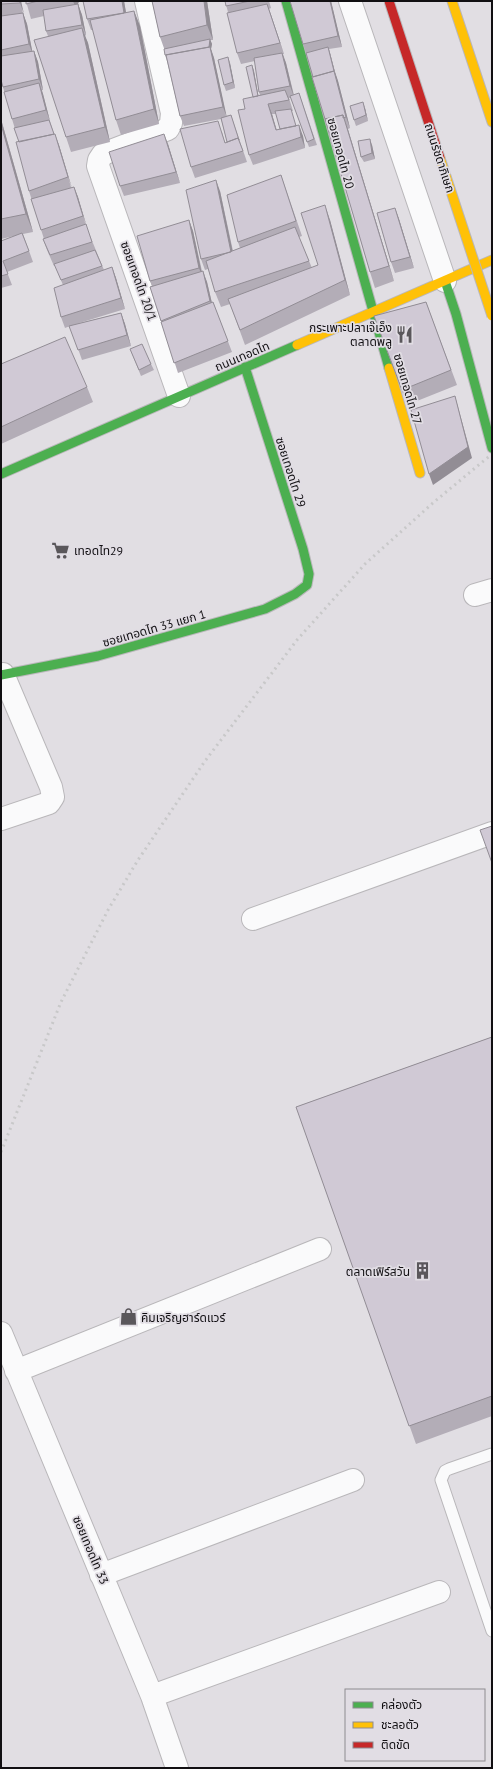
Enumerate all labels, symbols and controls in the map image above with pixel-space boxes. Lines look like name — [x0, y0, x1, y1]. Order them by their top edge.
street label: ซอยเทอดไท 20 — [324, 116, 358, 191]
street label: ถนนรัชดาภิเษก — [422, 121, 458, 195]
street label: ซอยเทอดไท 20/1 — [118, 239, 160, 323]
place label: กระเพาะปลาเจ๊เอ็ง ตลาดพลู — [309, 320, 392, 349]
restaurant icon: กระเพาะปลาเจ๊เอ็ง ตลาดพลู — [395, 324, 415, 344]
street label: ถนนเทอดไท — [212, 338, 272, 374]
street label: ซอยเทอดไท 27 — [391, 352, 425, 426]
street label: ซอยเทอดไท 29 — [273, 435, 309, 509]
supermarket icon: เทอดไท29 — [51, 540, 71, 560]
place label: เทอดไท29 — [74, 543, 123, 558]
street label: ซอยเทอดไท 33 แยก 1 — [101, 606, 207, 650]
building icon: ตลาดเฟิร์สวัน — [413, 1261, 433, 1281]
place label: ตลาดเฟิร์สวัน — [346, 1264, 410, 1279]
shop icon: คิมเจริญฮาร์ดแวร์ — [118, 1307, 138, 1327]
place label: คิมเจริญฮาร์ดแวร์ — [141, 1310, 226, 1325]
street label: ซอยเทอดไท 33 — [70, 1513, 112, 1587]
legend — [345, 1689, 485, 1761]
text: คล่องตัว — [381, 1697, 422, 1712]
text: ชะลอตัว — [381, 1717, 419, 1732]
text: ติดขัด — [381, 1737, 410, 1752]

